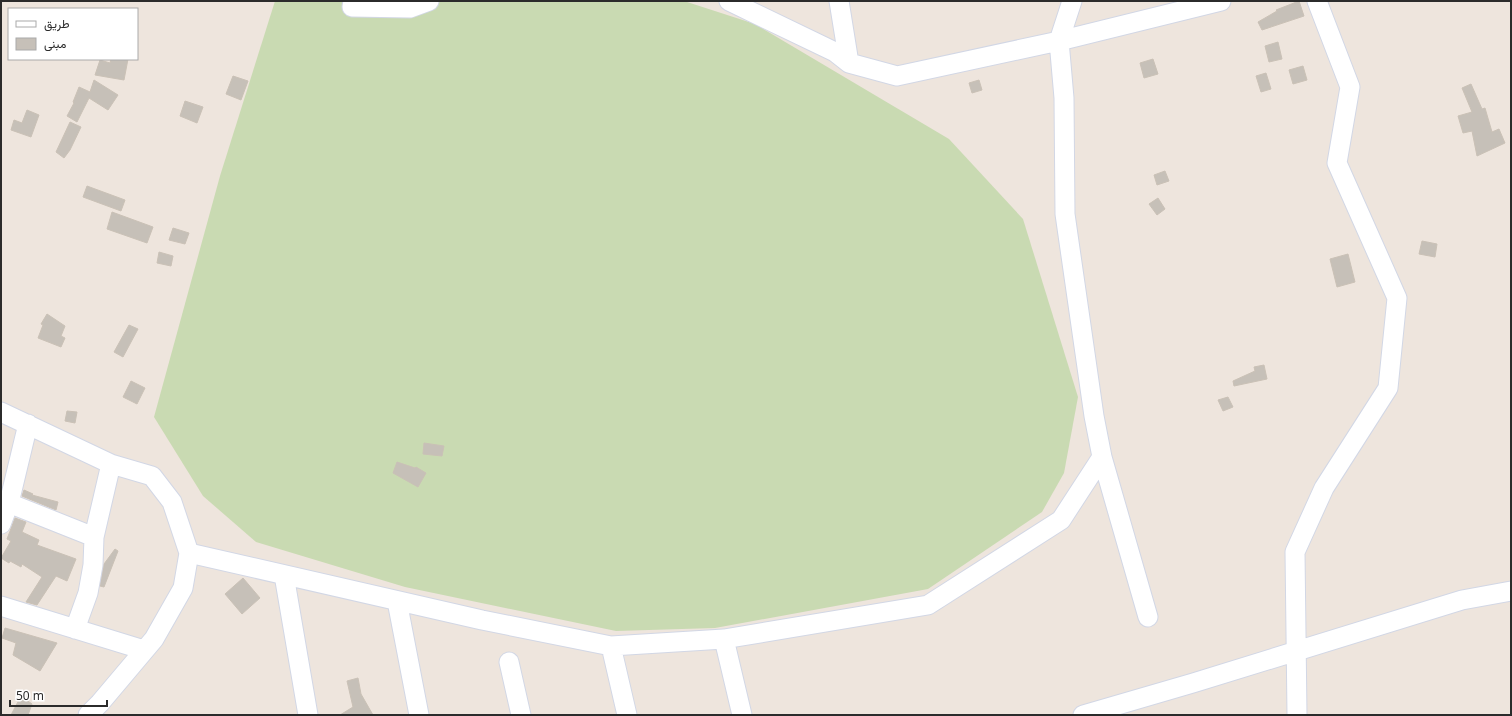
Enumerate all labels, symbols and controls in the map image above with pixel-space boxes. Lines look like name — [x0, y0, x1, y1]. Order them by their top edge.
legend — [8, 8, 138, 60]
text: طريق — [44, 15, 70, 32]
text: مبنى — [44, 35, 66, 52]
scale bar — [10, 682, 107, 708]
text: 50 m — [16, 687, 44, 704]

